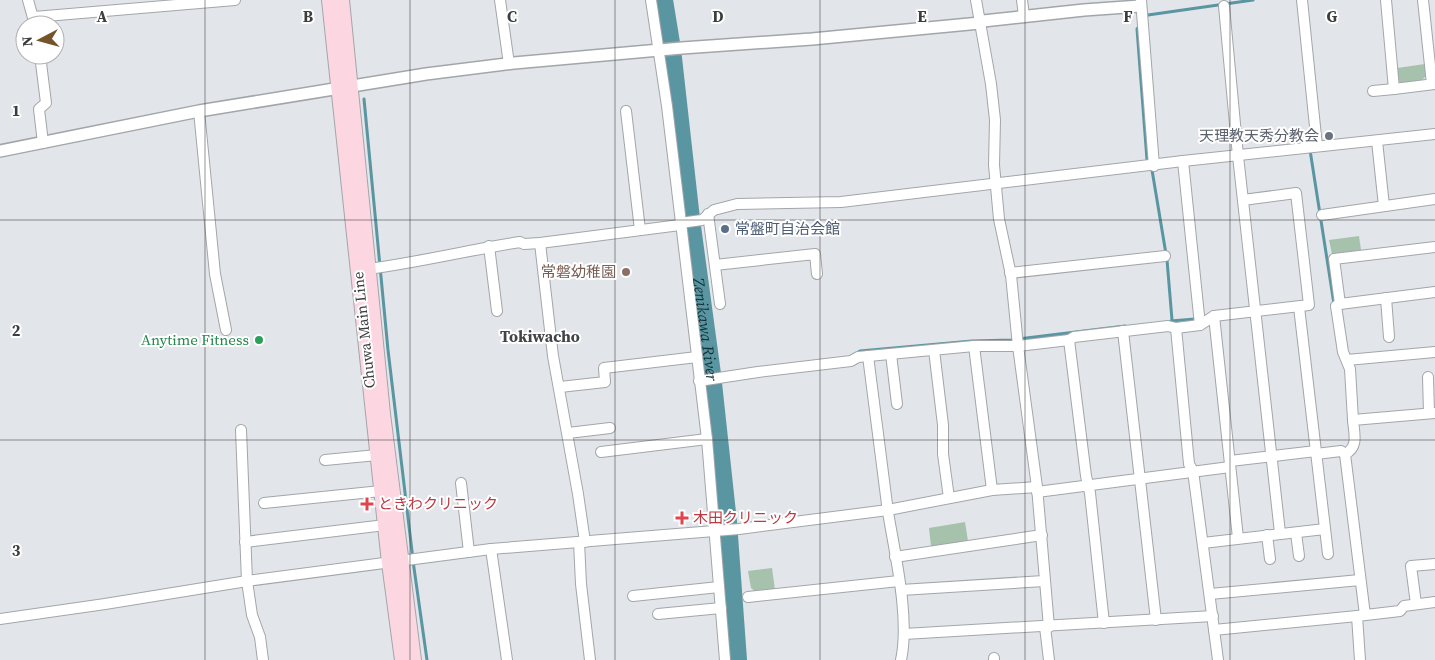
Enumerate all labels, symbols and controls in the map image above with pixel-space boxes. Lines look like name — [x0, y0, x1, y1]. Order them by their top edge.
text: A — [97, 5, 108, 27]
text: B — [303, 5, 314, 27]
text: C — [507, 5, 517, 27]
text: D — [712, 5, 724, 27]
text: E — [917, 5, 927, 27]
text: F — [1123, 5, 1133, 27]
text: G — [1327, 5, 1338, 27]
north arrow — [15, 15, 65, 65]
text: N — [17, 35, 38, 47]
text: 1 — [12, 99, 20, 121]
place label: 天理教天秀分教会 — [1199, 125, 1319, 146]
marker: 天理教天秀分教会 — [1323, 130, 1335, 142]
place label: 常盤町自治会館 — [735, 218, 840, 239]
marker: 常盤町自治会館 — [719, 223, 731, 235]
place label: 常磐幼稚園 — [541, 261, 616, 282]
marker: 常磐幼稚園 — [620, 266, 632, 278]
street label: Chuwa Main Line — [347, 270, 380, 389]
water label: Zenikawa River — [688, 275, 724, 383]
text: 2 — [12, 319, 21, 341]
district label: Tokiwacho — [500, 325, 580, 347]
place label: Anytime Fitness — [141, 329, 249, 350]
marker: Anytime Fitness — [253, 334, 265, 346]
place label: ときわクリニック — [378, 493, 498, 514]
marker: ときわクリニック — [360, 497, 374, 511]
place label: 木田クリニック — [693, 507, 798, 528]
marker: 木田クリニック — [675, 511, 689, 525]
text: 3 — [12, 539, 21, 561]

